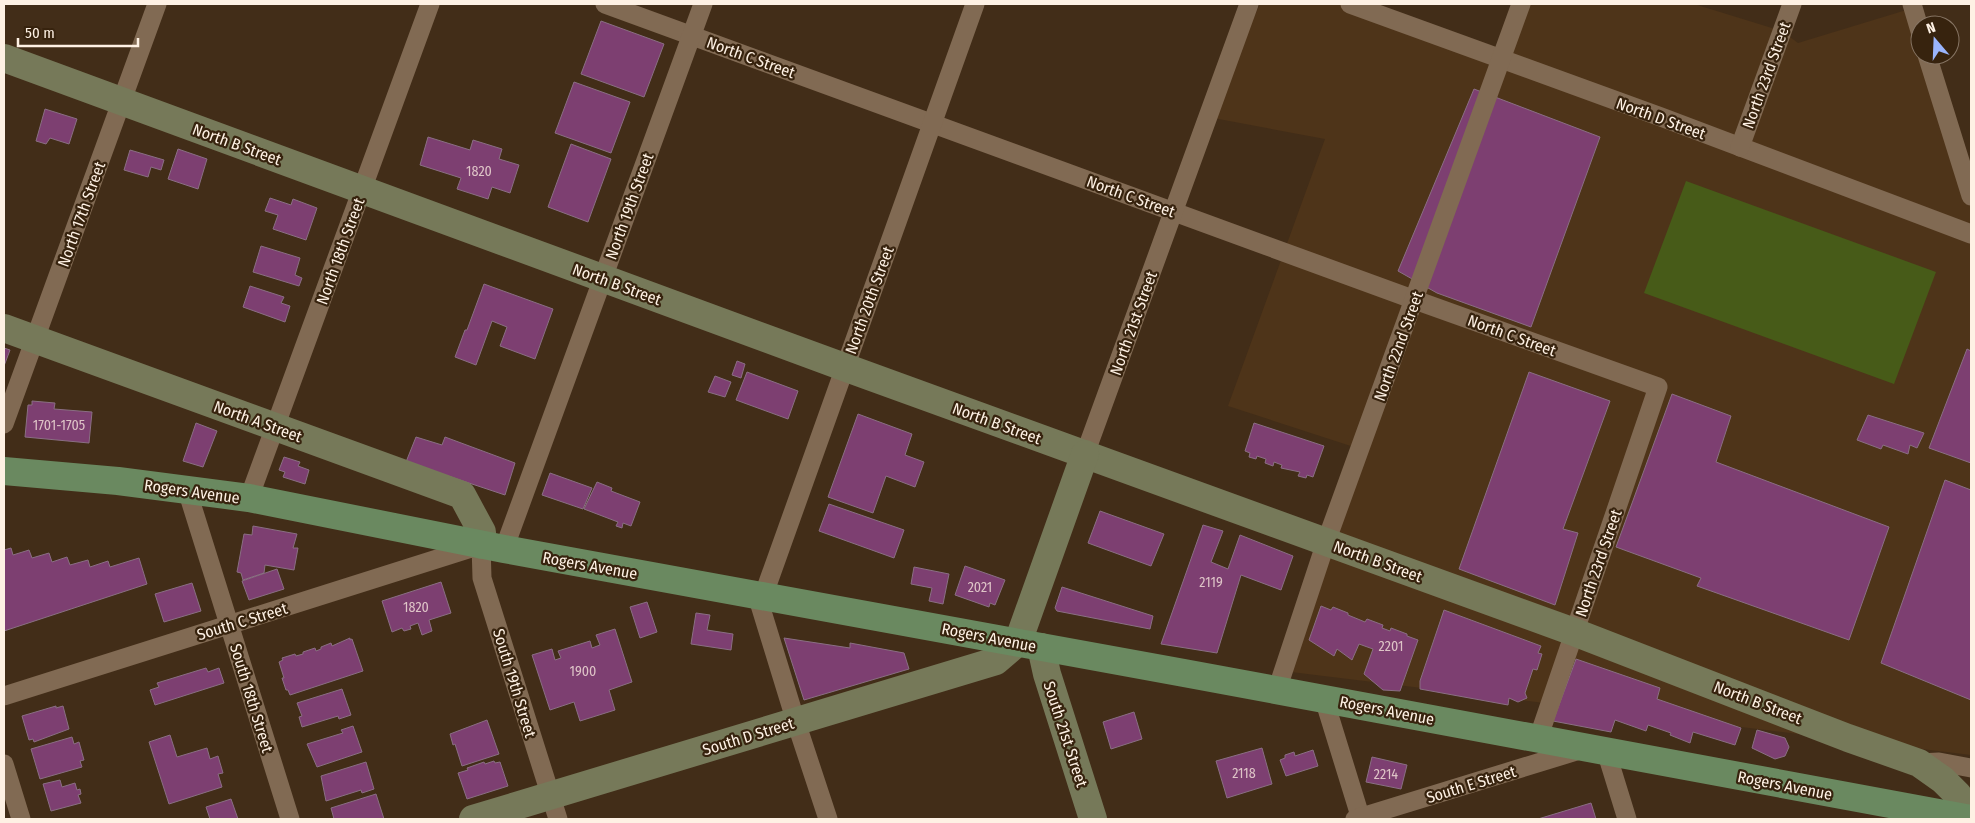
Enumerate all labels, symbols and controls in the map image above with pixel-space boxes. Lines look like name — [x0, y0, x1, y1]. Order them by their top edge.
scale bar — [18, 15, 138, 47]
north arrow — [1910, 15, 1960, 65]
street label: North 23rd Street — [1738, 18, 1795, 131]
text: N — [1924, 19, 1938, 38]
text: 50 m — [25, 24, 55, 42]
street label: North C Street — [704, 33, 798, 82]
street label: North D Street — [1614, 94, 1709, 144]
street label: North B Street — [190, 120, 284, 170]
street label: North 19th Street — [601, 150, 658, 262]
street label: North 17th Street — [54, 158, 110, 269]
house number: 1820 — [466, 163, 492, 180]
street label: North C Street — [1084, 172, 1178, 221]
street label: North 18th Street — [312, 195, 369, 307]
street label: North 20th Street — [841, 243, 898, 357]
street label: North B Street — [570, 260, 664, 310]
street label: North 21st Street — [1106, 268, 1161, 378]
street label: North 22nd Street — [1370, 288, 1427, 404]
street label: North C Street — [1465, 311, 1559, 360]
street label: North A Street — [211, 397, 305, 447]
street label: North B Street — [950, 399, 1044, 449]
house number: 1701-1705 — [33, 417, 85, 434]
street label: Rogers Avenue — [143, 475, 241, 508]
street label: North 23rd Street — [1571, 506, 1626, 619]
street label: North B Street — [1331, 537, 1425, 587]
street label: Rogers Avenue — [541, 548, 639, 583]
house number: 2119 — [1199, 574, 1223, 591]
house number: 2021 — [968, 579, 992, 596]
street label: South C Street — [195, 599, 290, 644]
house number: 1820 — [403, 599, 429, 616]
street label: Rogers Avenue — [940, 619, 1038, 656]
street label: South 19th Street — [489, 626, 540, 741]
house number: 2201 — [1379, 638, 1403, 655]
street label: South 18th Street — [226, 641, 277, 756]
house number: 1900 — [570, 663, 596, 680]
street label: North B Street — [1711, 677, 1805, 728]
street label: South 21st Street — [1039, 679, 1092, 790]
street label: Rogers Avenue — [1338, 692, 1436, 729]
street label: South D Street — [700, 713, 797, 759]
street label: South E Street — [1424, 762, 1519, 807]
house number: 2118 — [1232, 765, 1256, 782]
house number: 2214 — [1374, 766, 1398, 783]
street label: Rogers Avenue — [1736, 767, 1834, 804]

